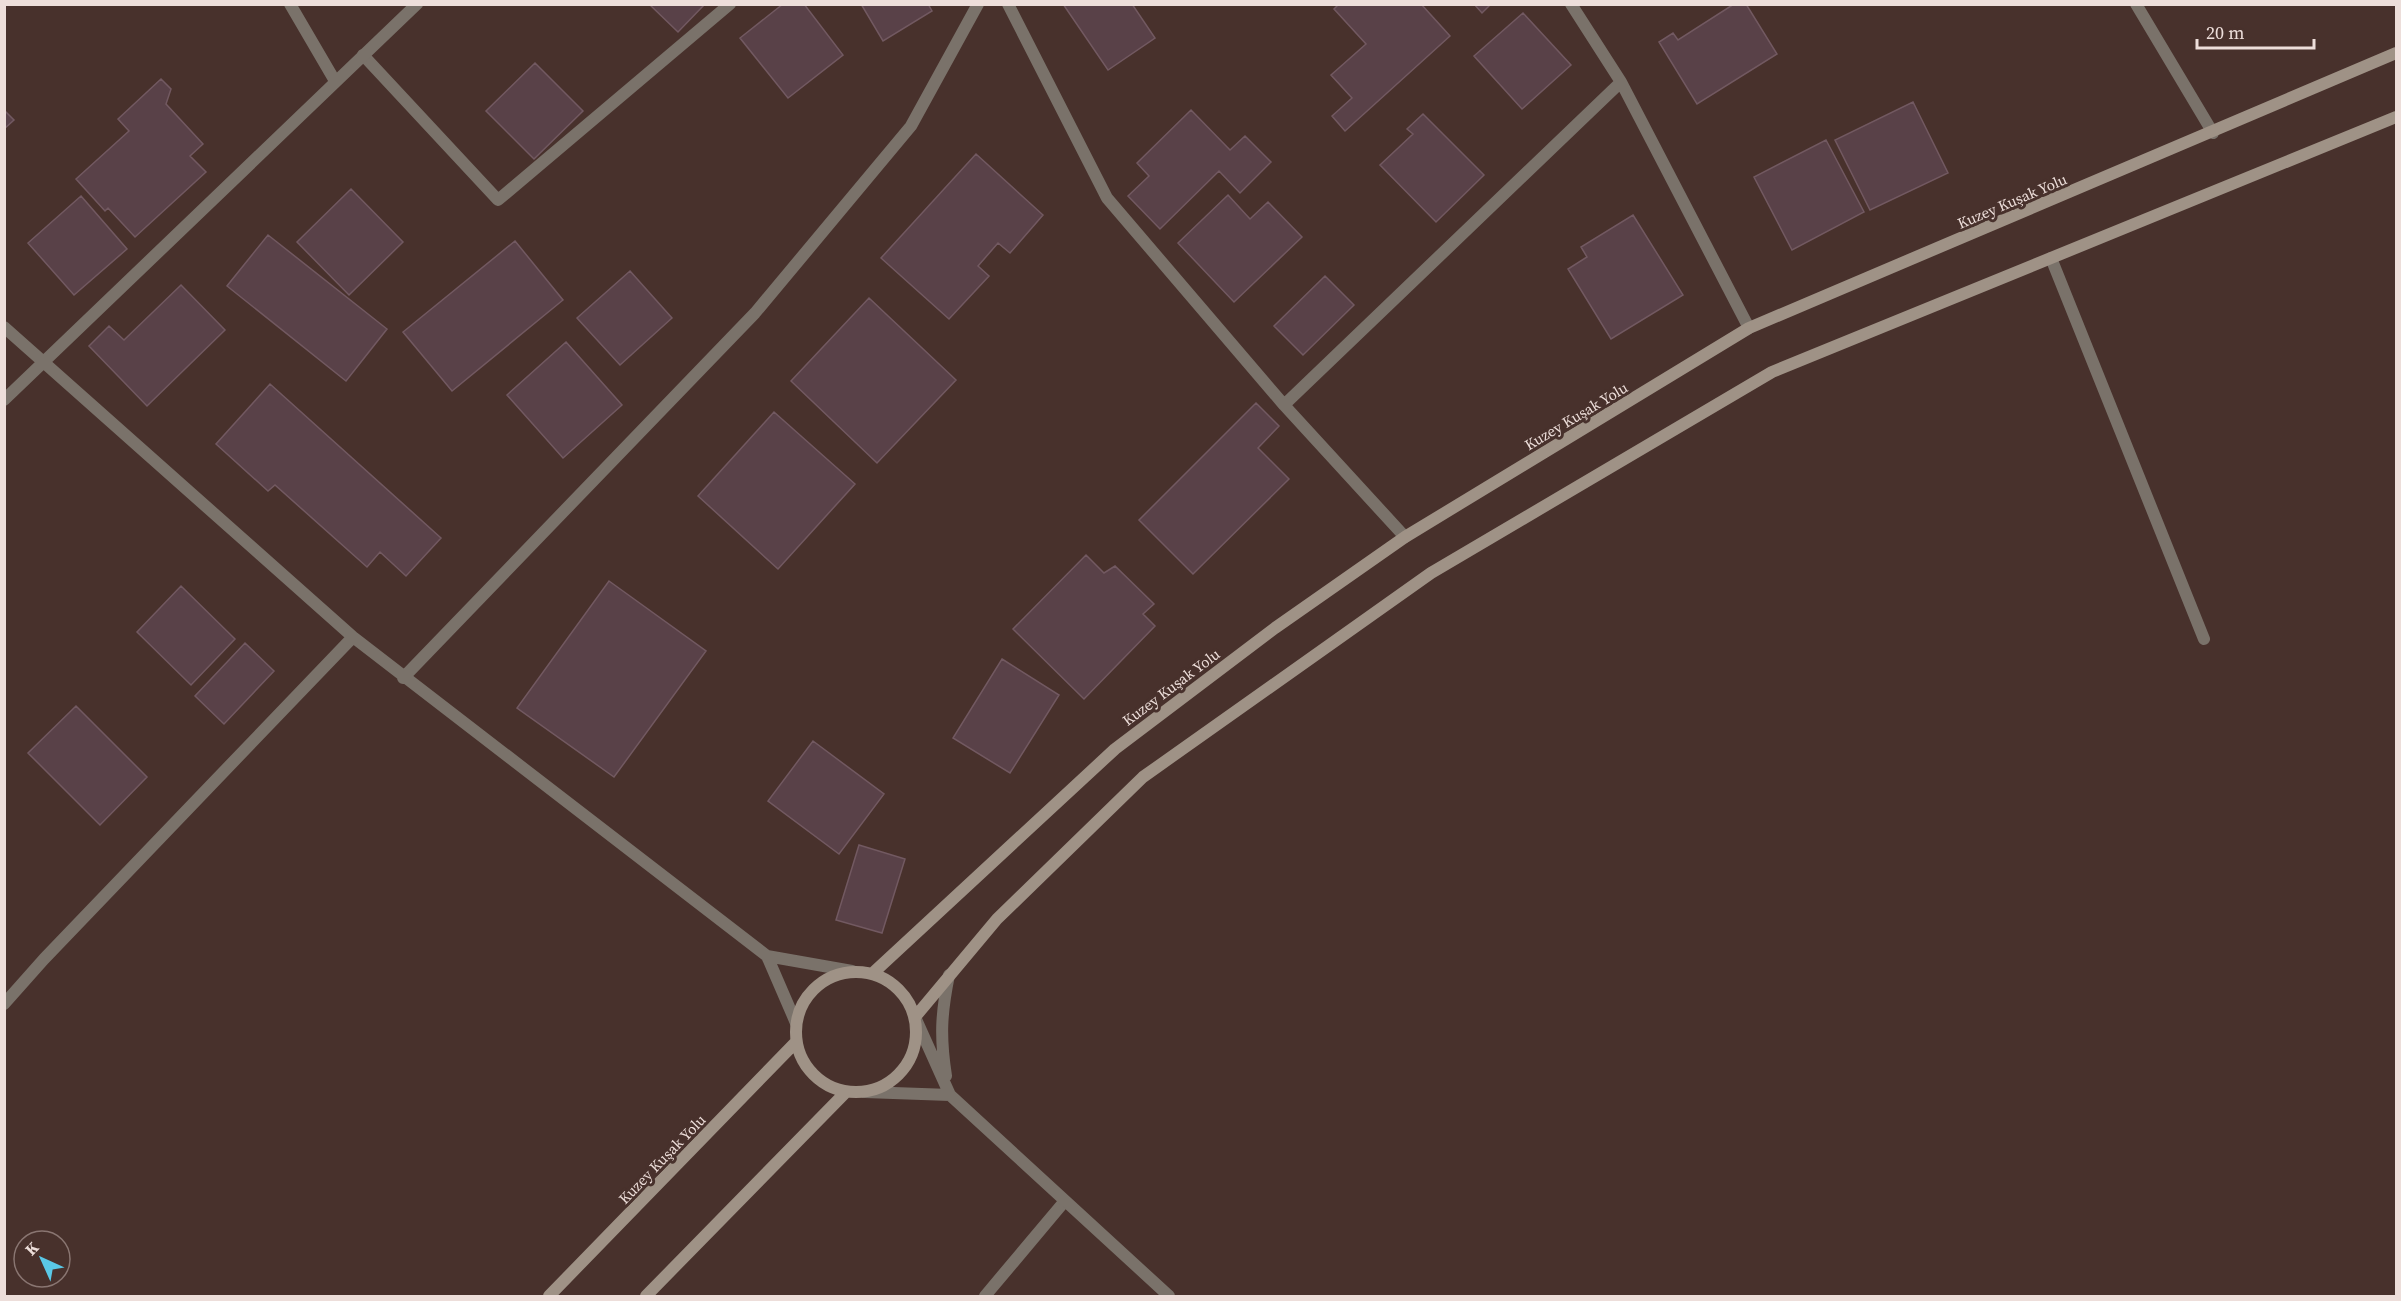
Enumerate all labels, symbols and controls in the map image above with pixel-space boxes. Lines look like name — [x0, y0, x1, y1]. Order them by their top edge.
scale bar — [2197, 12, 2314, 50]
text: 20 m — [2206, 20, 2244, 45]
street label: Kuzey Kuşak Yolu — [1954, 168, 2070, 234]
street label: Kuzey Kuşak Yolu — [1520, 377, 1632, 455]
street label: Kuzey Kuşak Yolu — [1118, 643, 1224, 731]
street label: Kuzey Kuşak Yolu — [614, 1109, 710, 1208]
north arrow — [12, 1229, 72, 1289]
text: K — [20, 1236, 44, 1260]

